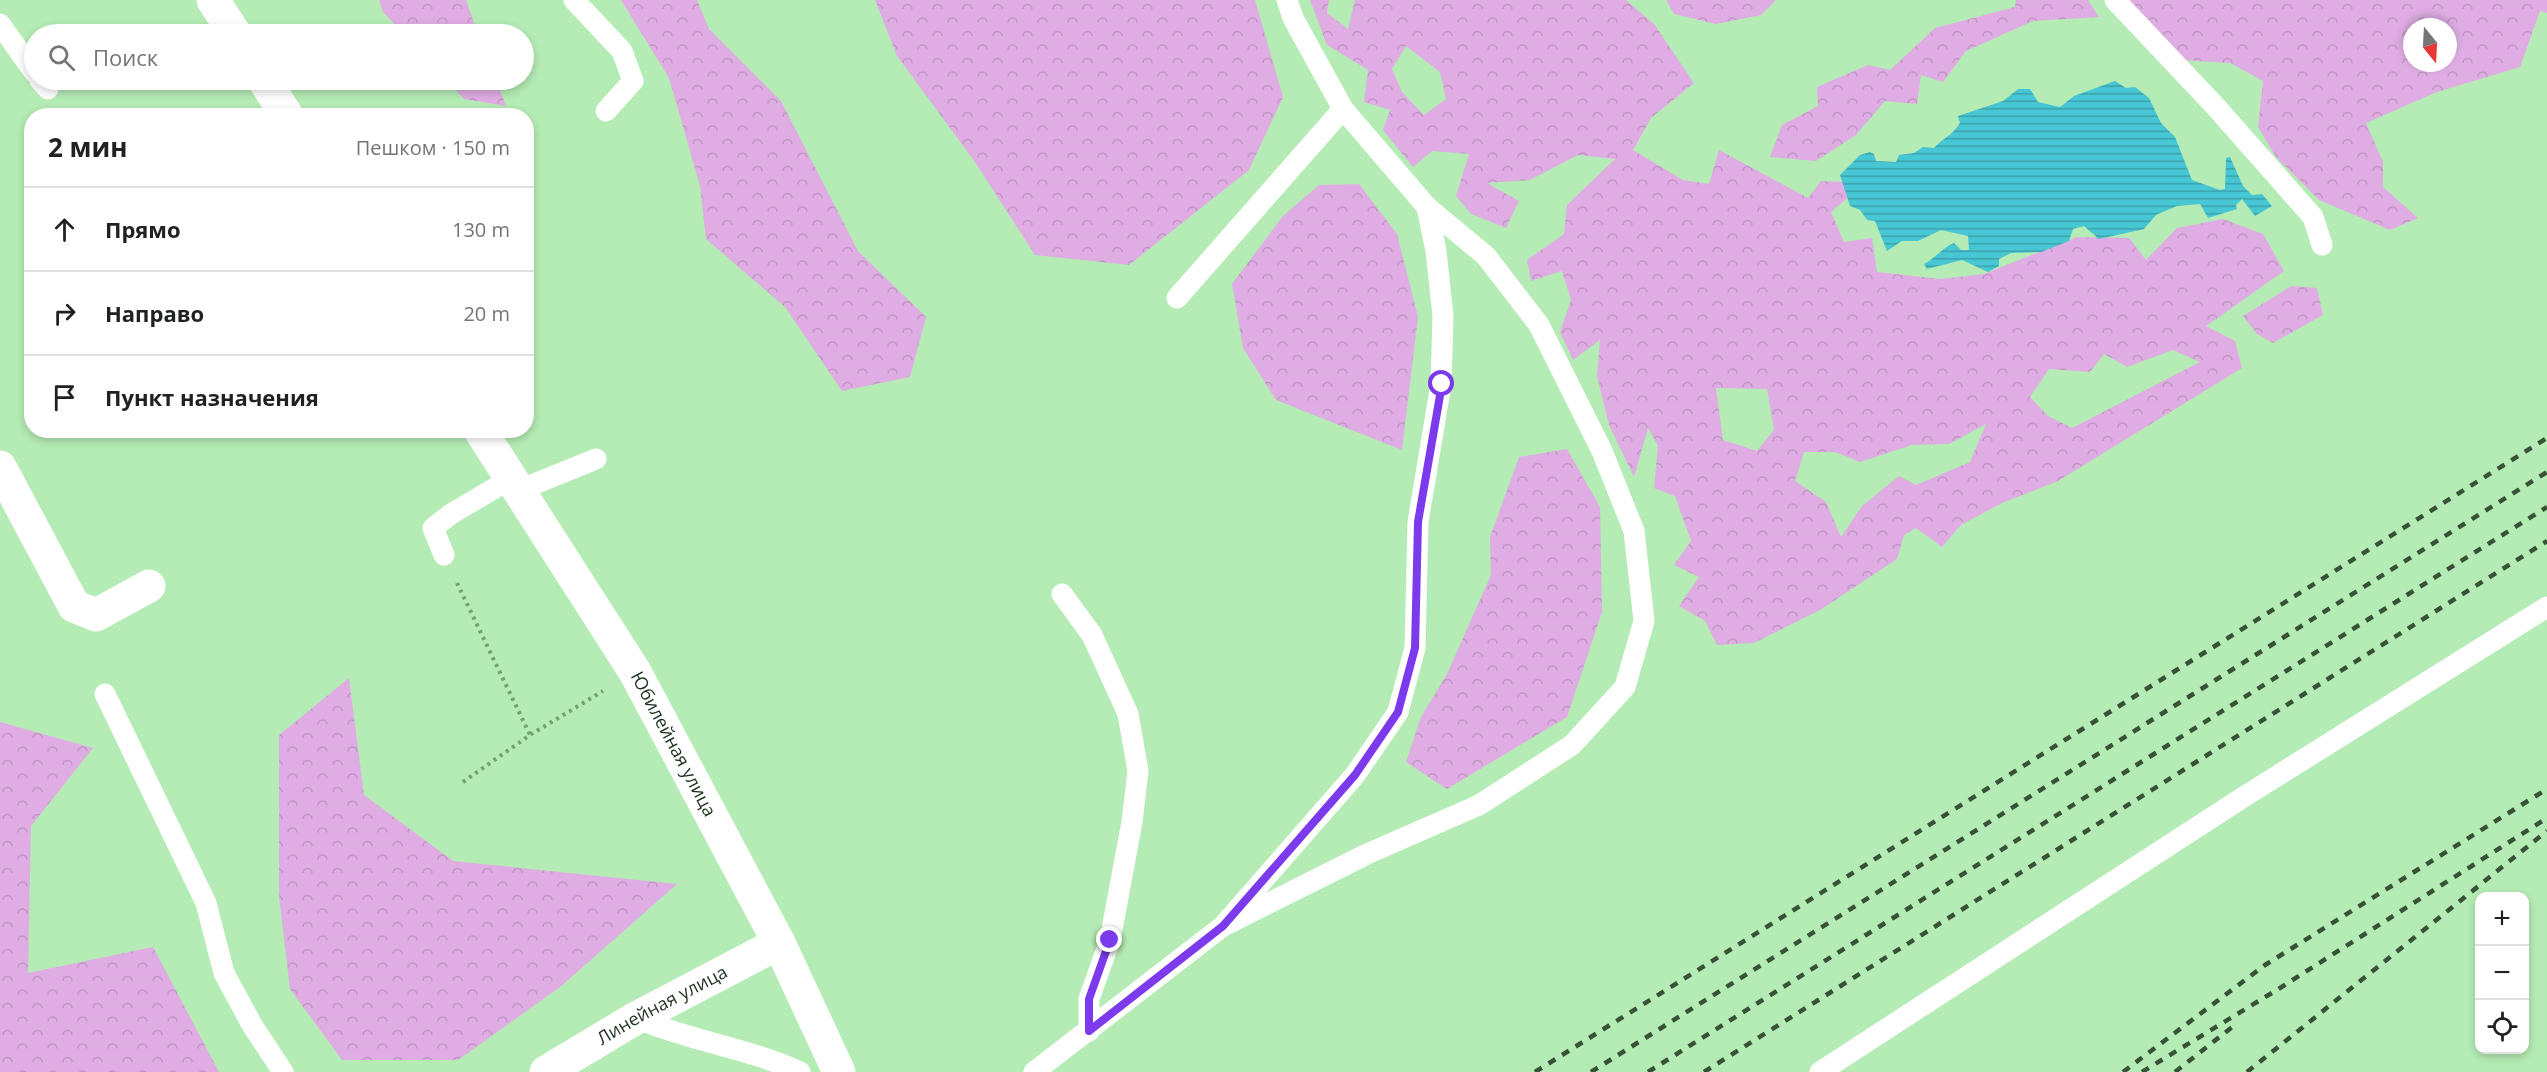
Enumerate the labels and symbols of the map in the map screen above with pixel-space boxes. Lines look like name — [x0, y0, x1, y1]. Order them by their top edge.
north arrow — [2403, 18, 2457, 72]
route start — [1428, 370, 1454, 396]
street label: Юбилейная улица — [626, 667, 723, 820]
route end — [1096, 926, 1122, 952]
street label: Линейная улица — [592, 959, 731, 1050]

